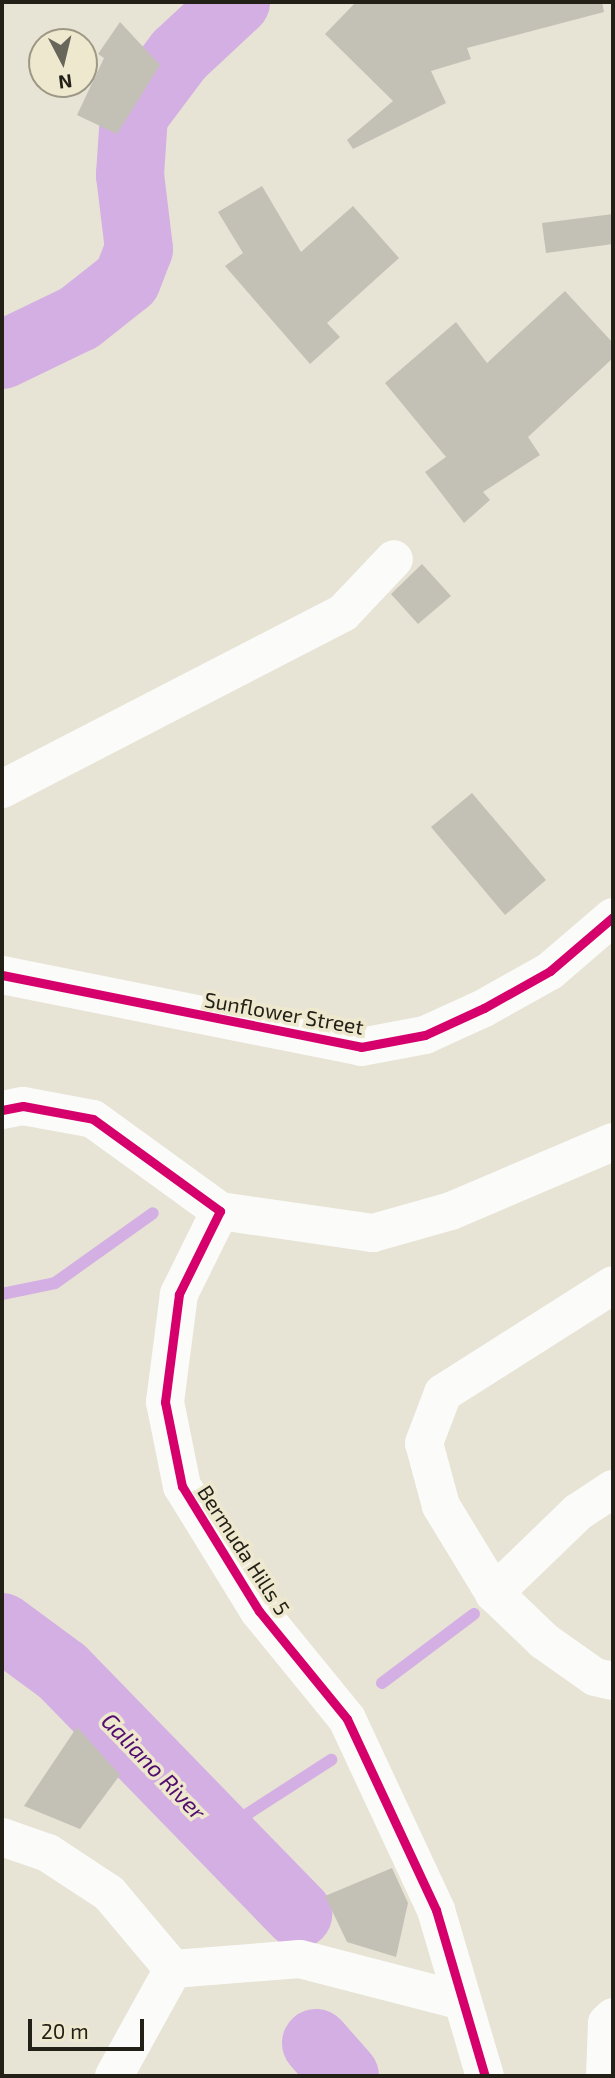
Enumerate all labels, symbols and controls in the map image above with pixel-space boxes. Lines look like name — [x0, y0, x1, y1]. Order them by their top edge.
north arrow — [28, 28, 98, 98]
text: N — [57, 70, 74, 95]
street label: Sunflower Street — [202, 987, 366, 1039]
street label: Bermuda Hills 5 — [193, 1480, 295, 1620]
water label: Galiano River — [96, 1707, 212, 1825]
scale bar — [32, 2004, 147, 2048]
text: 20 m — [41, 2018, 89, 2043]

